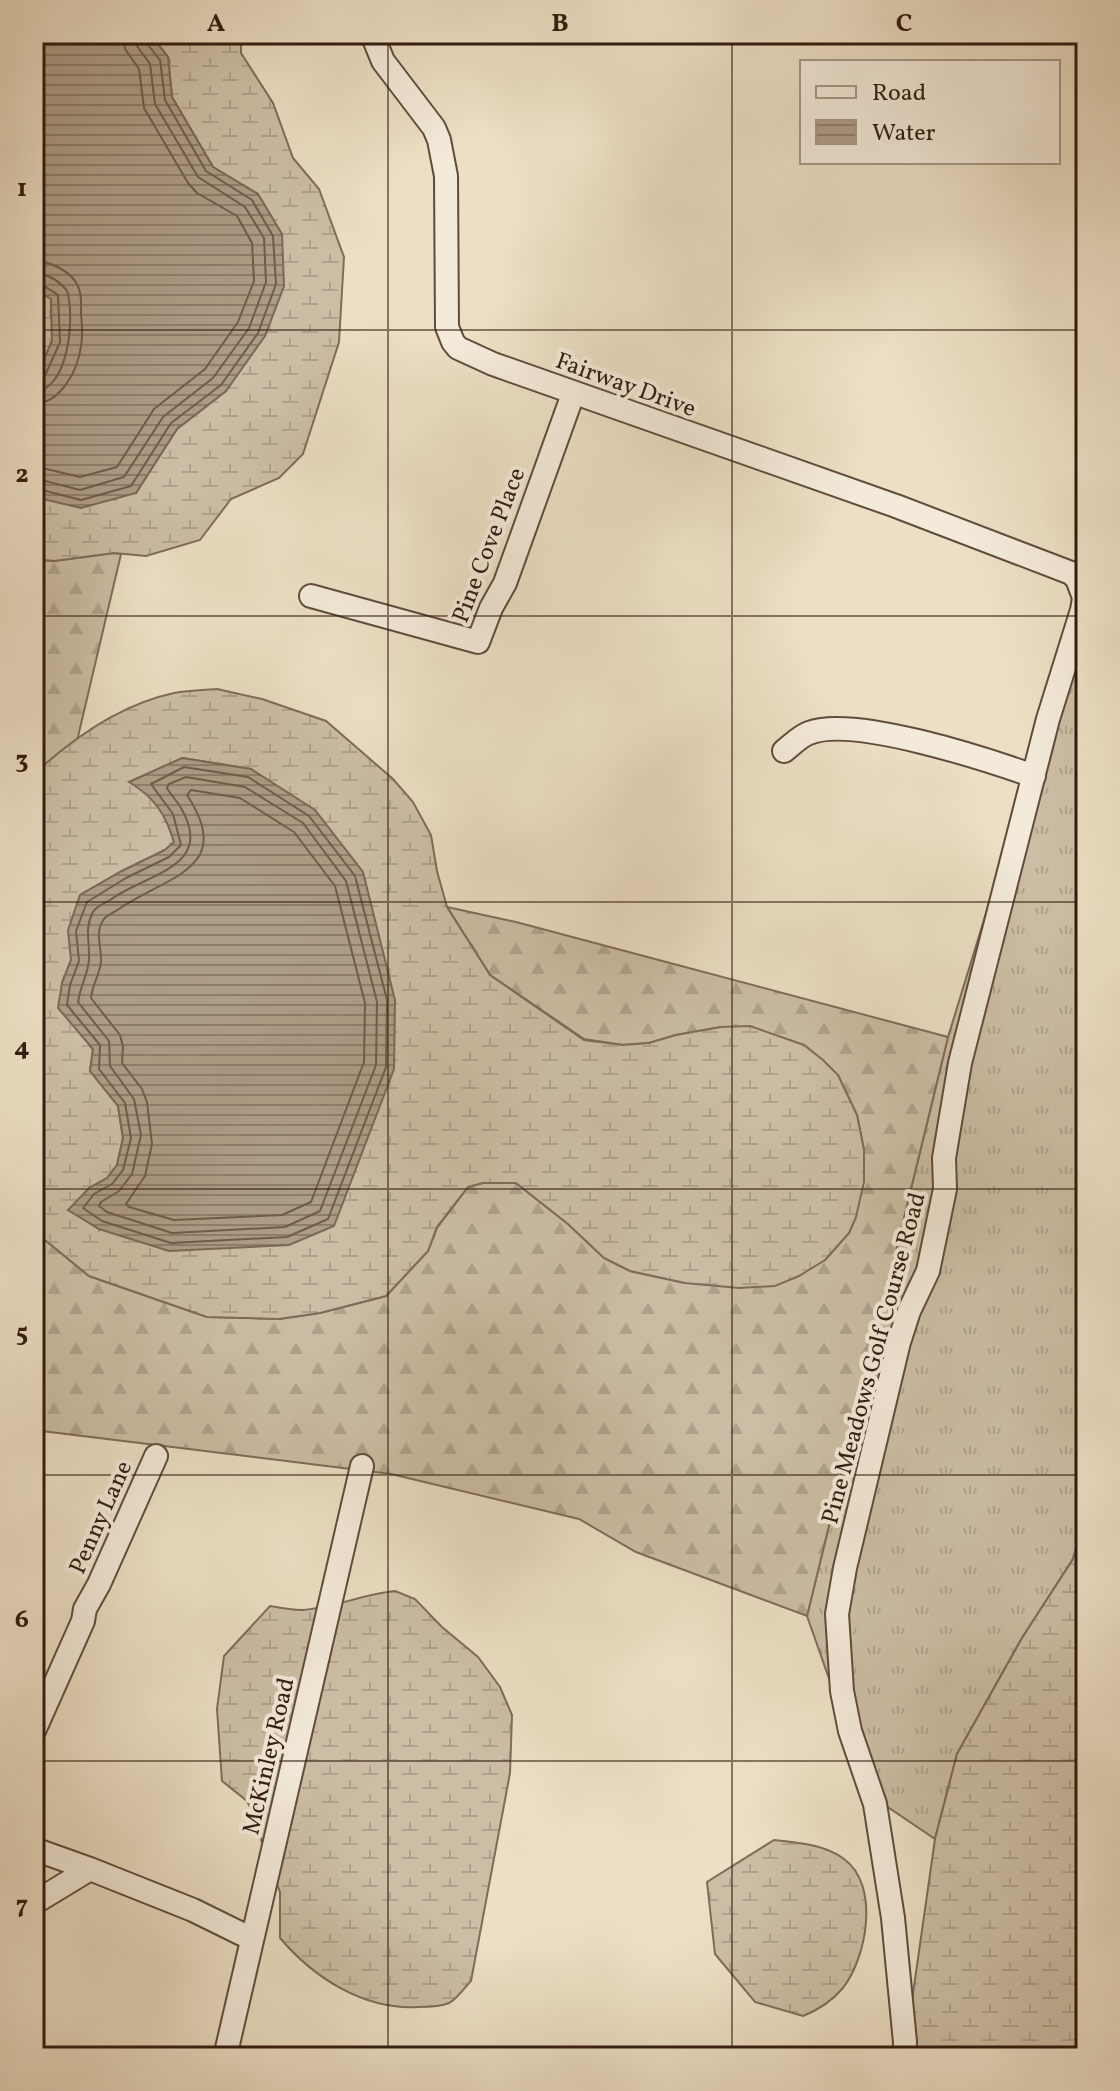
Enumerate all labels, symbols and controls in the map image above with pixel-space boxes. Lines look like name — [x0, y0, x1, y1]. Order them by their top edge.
text: A — [207, 6, 226, 42]
text: B — [551, 6, 569, 42]
text: C — [896, 6, 912, 42]
legend — [800, 60, 1060, 164]
text: Road — [872, 77, 926, 111]
text: Water — [872, 117, 936, 151]
text: 1 — [17, 171, 27, 207]
street label: Fairway Drive — [550, 345, 700, 427]
text: 2 — [15, 457, 29, 493]
street label: Pine Cove Place — [445, 463, 535, 628]
text: 3 — [15, 743, 29, 779]
text: 4 — [14, 1030, 30, 1066]
street label: Pine Meadows Golf Course Road — [814, 1189, 936, 1528]
text: 5 — [16, 1316, 28, 1352]
street label: Penny Lane — [62, 1456, 142, 1580]
text: 6 — [15, 1602, 29, 1638]
street label: McKinley Road — [235, 1675, 305, 1838]
text: 7 — [16, 1888, 28, 1924]

